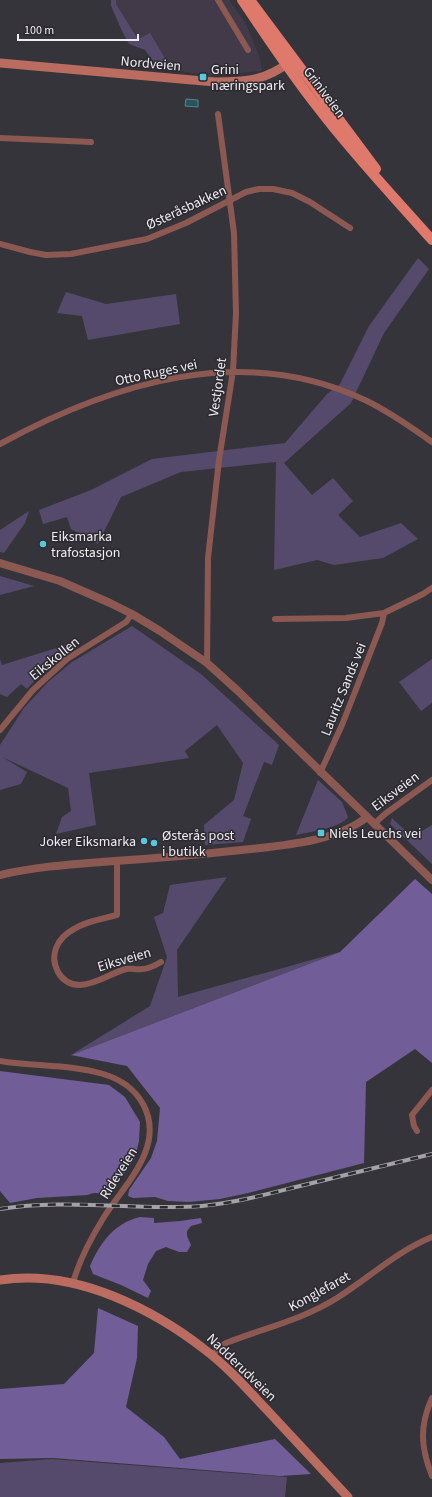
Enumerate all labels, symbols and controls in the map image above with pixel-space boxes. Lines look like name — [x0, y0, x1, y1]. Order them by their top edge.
scale bar — [18, 16, 138, 42]
text: 100 m — [24, 22, 54, 39]
street label: Nordveien — [120, 51, 182, 77]
place label: Grini næringspark — [211, 60, 285, 96]
street label: Griniveien — [298, 63, 350, 122]
marker: Grini næringspark — [198, 72, 208, 82]
street label: Østeråsbakken — [143, 181, 230, 235]
street label: Otto Ruges vei — [113, 355, 199, 391]
street label: Vestjordet — [204, 356, 232, 418]
place label: Eiksmarka trafostasjon — [51, 527, 120, 563]
marker: Eiksmarka trafostasjon — [38, 539, 48, 549]
street label: Eikskollen — [25, 632, 84, 685]
street label: Lauritz Sands vei — [316, 640, 372, 739]
street label: Eiksveien — [368, 767, 424, 816]
place label: Niels Leuchs vei — [329, 824, 421, 844]
place label: Østerås post i butikk — [162, 826, 235, 862]
marker: Niels Leuchs vei — [316, 828, 326, 838]
place label: Joker Eiksmarka — [39, 832, 136, 852]
marker: Joker Eiksmarka — [139, 836, 149, 846]
marker: Østerås post i butikk — [149, 838, 159, 848]
street label: Eiksveien — [95, 943, 154, 977]
street label: Rideveien — [95, 1144, 143, 1203]
street label: Konglefaret — [285, 1267, 354, 1317]
street label: Nadderudveien — [202, 1329, 281, 1406]

